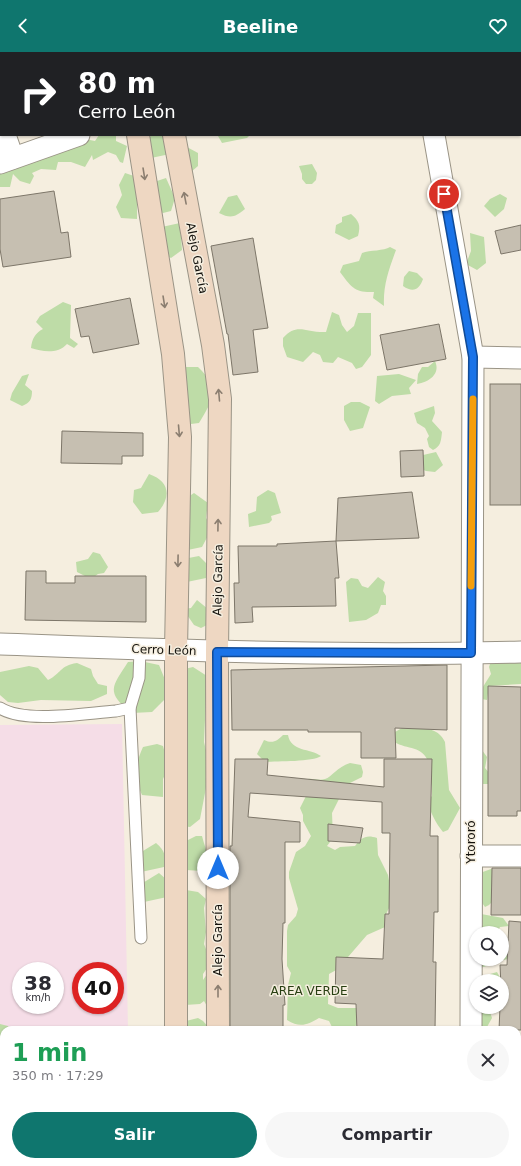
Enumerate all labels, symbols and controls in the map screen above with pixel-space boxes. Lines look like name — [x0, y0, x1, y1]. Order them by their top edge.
icon: back — [12, 15, 34, 37]
icon: heart — [487, 15, 509, 37]
text: Beeline — [223, 16, 298, 37]
text: 80 m — [78, 67, 156, 100]
icon: right — [12, 68, 64, 120]
text: Cerro León — [78, 101, 176, 122]
one-way arrow — [140, 167, 148, 180]
pin — [427, 177, 461, 211]
icon: arrive — [433, 183, 455, 205]
one-way arrow — [181, 192, 189, 205]
street label: Alejo García — [183, 221, 211, 295]
one-way arrow — [160, 295, 168, 308]
one-way arrow — [216, 389, 223, 402]
one-way arrow — [176, 424, 183, 437]
one-way arrow — [214, 519, 222, 532]
street label: Alejo García — [210, 544, 226, 616]
one-way arrow — [174, 554, 182, 567]
street label: Cerro León — [131, 642, 197, 658]
street label: Ytororó — [464, 820, 478, 865]
position arrow — [197, 847, 239, 889]
street label: Alejo García — [211, 904, 225, 976]
map controls — [469, 926, 509, 1014]
button: search — [469, 926, 509, 966]
speed limit sign: 40 — [72, 962, 124, 1014]
text: 38 — [24, 971, 52, 995]
button: layers — [469, 974, 509, 1014]
park label: AREA VERDE — [270, 984, 348, 998]
one-way arrow — [214, 985, 222, 998]
text: km/h — [25, 992, 51, 1003]
text: 1 min — [12, 1039, 87, 1067]
button: close — [467, 1039, 509, 1081]
text: 350 m · 17:29 — [12, 1068, 103, 1083]
button: Salir — [12, 1112, 257, 1158]
button: Compartir — [265, 1112, 509, 1158]

